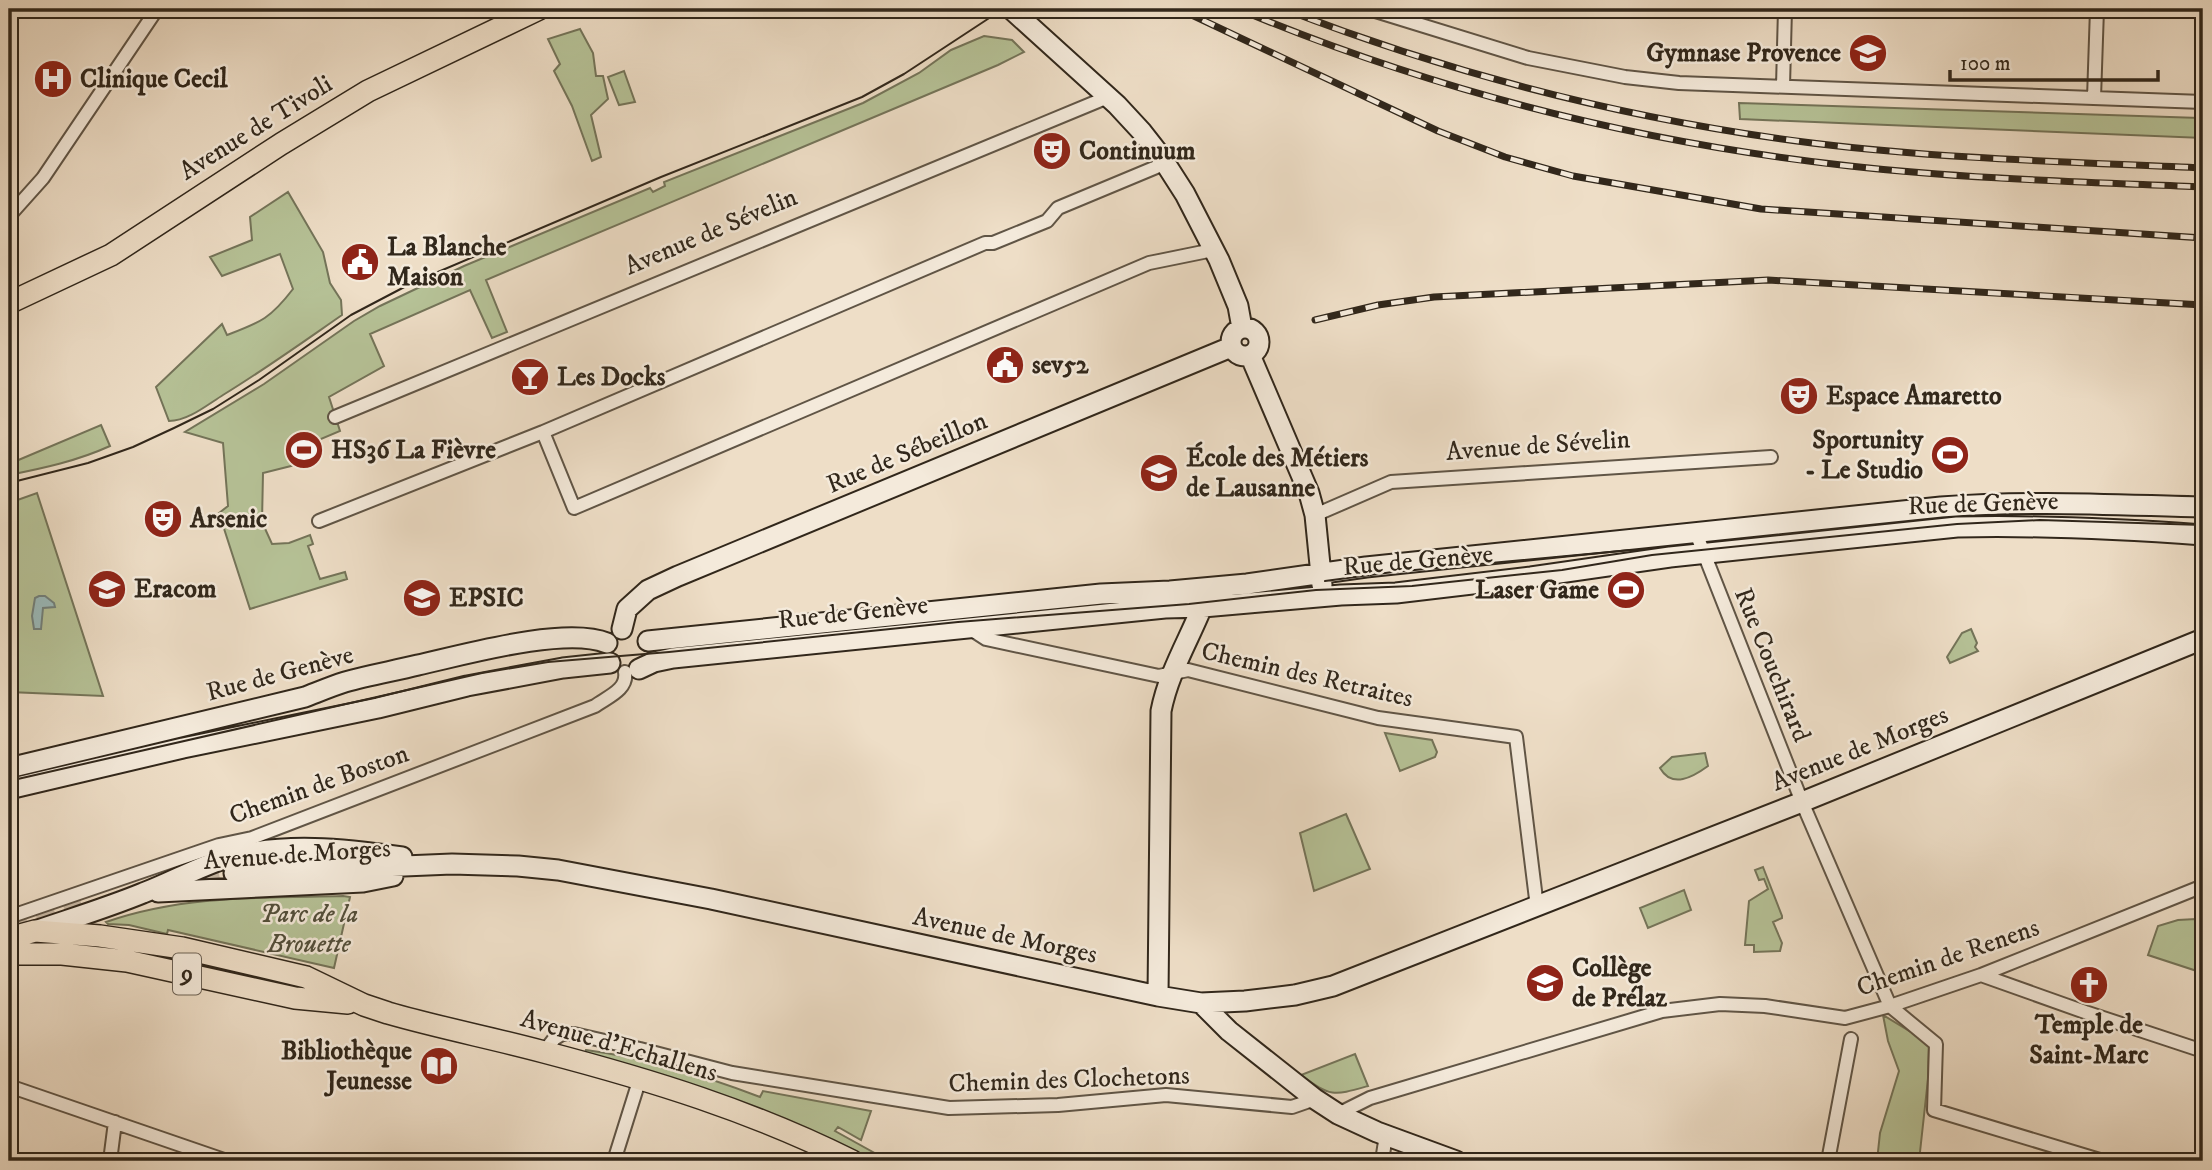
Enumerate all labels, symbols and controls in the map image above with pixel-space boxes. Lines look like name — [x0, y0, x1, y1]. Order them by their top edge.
school or university icon: Gymnase Provence — [1847, 32, 1889, 74]
place label: Gymnase Provence — [1646, 37, 1841, 70]
scale bar — [1950, 38, 2158, 82]
text: 100 m — [1960, 51, 2011, 77]
hospital icon: Clinique Cecil — [32, 58, 74, 100]
place label: Clinique Cecil — [80, 63, 229, 96]
street label: Avenue de Tivoli — [173, 68, 339, 188]
theatre icon: Continuum — [1031, 130, 1073, 172]
place label: Continuum — [1079, 135, 1196, 168]
street label: Avenue de Sévelin — [620, 181, 803, 283]
place label: La Blanche Maison — [387, 231, 507, 294]
public building icon: La Blanche Maison — [339, 241, 381, 283]
public building icon: sev52 — [984, 344, 1026, 386]
place label: sev52 — [1032, 349, 1090, 382]
bar icon: Les Docks — [509, 356, 551, 398]
place label: Les Docks — [557, 361, 666, 394]
theatre icon: Espace Amaretto — [1778, 375, 1820, 417]
place label: Espace Amaretto — [1826, 380, 2002, 413]
street label: Rue de Sébeillon — [822, 404, 993, 502]
street label: Avenue de Sévelin — [1445, 423, 1632, 469]
place label: Sportunity - Le Studio — [1805, 424, 1924, 487]
sports icon: HS36 La Fièvre — [283, 429, 325, 471]
place label: HS36 La Fièvre — [331, 434, 496, 467]
sports icon: Sportunity - Le Studio — [1929, 434, 1971, 476]
place label: École des Métiers de Lausanne — [1186, 441, 1369, 505]
school or university icon: École des Métiers de Lausanne — [1138, 452, 1180, 494]
street label: Rue de Genève — [1907, 485, 2059, 523]
theatre icon: Arsenic — [142, 498, 184, 540]
place label: Arsenic — [189, 503, 267, 536]
street label: Rue de Genève — [1341, 538, 1495, 584]
school or university icon: Eracom — [86, 568, 128, 610]
sports icon: Laser Game — [1605, 569, 1647, 611]
place label: Eracom — [134, 573, 217, 606]
place label: Laser Game — [1475, 574, 1599, 607]
school or university icon: EPSIC — [401, 577, 443, 619]
place label: EPSIC — [449, 582, 524, 615]
street label: Rue Couchirard — [1726, 583, 1818, 747]
street label: Rue de Genève — [776, 589, 930, 637]
street label: Chemin des Retraites — [1198, 635, 1416, 715]
street label: Rue de Genève — [203, 639, 357, 709]
street label: Avenue de Morges — [1767, 699, 1953, 799]
street label: Chemin de Boston — [225, 737, 414, 833]
street label: Avenue de Morges — [202, 832, 392, 878]
park label: Parc de la Brouette — [260, 898, 358, 961]
street label: Avenue de Morges — [910, 900, 1100, 972]
street label: Chemin de Renens — [1852, 911, 2044, 1005]
place label: Collège de Prélaz — [1572, 952, 1668, 1015]
road number: 9 — [173, 954, 201, 994]
school or university icon: Collège de Prélaz — [1524, 962, 1566, 1004]
church icon: Temple de Saint-Marc — [2068, 964, 2110, 1006]
street label: Avenue d'Echallens — [517, 1002, 721, 1090]
place label: Temple de Saint-Marc — [2029, 1009, 2149, 1072]
place label: Bibliothèque Jeunesse — [281, 1035, 412, 1098]
library icon: Bibliothèque Jeunesse — [418, 1045, 460, 1087]
street label: Chemin des Clochetons — [948, 1059, 1190, 1101]

